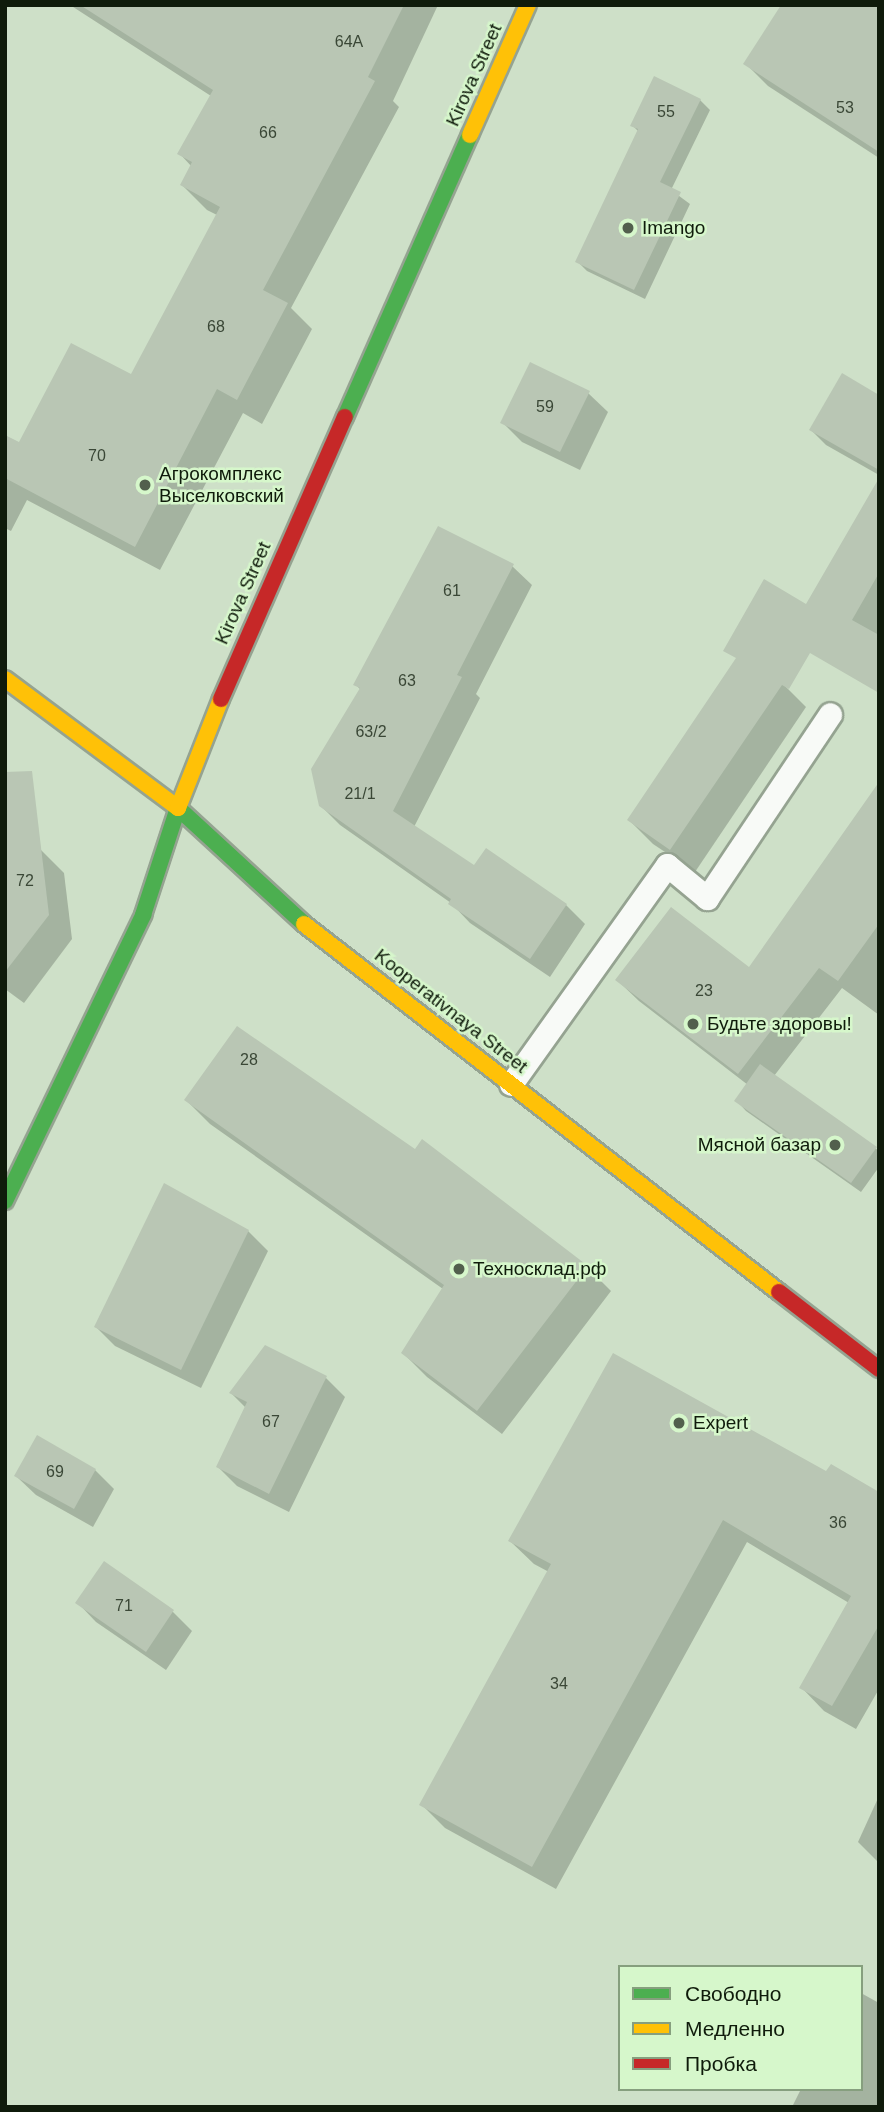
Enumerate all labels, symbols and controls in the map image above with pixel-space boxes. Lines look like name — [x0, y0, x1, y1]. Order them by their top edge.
street label: Kirova Street — [441, 20, 507, 130]
house number: 64А — [335, 32, 363, 52]
house number: 53 — [836, 98, 854, 118]
house number: 55 — [657, 102, 675, 122]
house number: 66 — [259, 123, 277, 143]
place label: Imango — [642, 217, 705, 239]
marker: Imango — [620, 220, 636, 236]
house number: 68 — [207, 317, 225, 337]
house number: 59 — [536, 397, 554, 417]
house number: 70 — [88, 446, 106, 466]
place label: Агрокомплекс Выселковский — [159, 463, 284, 507]
marker: Агрокомплекс Выселковский — [137, 477, 153, 493]
street label: Kirova Street — [210, 538, 276, 648]
house number: 61 — [443, 581, 461, 601]
house number: 63 — [398, 671, 416, 691]
house number: 63/2 — [355, 722, 387, 742]
house number: 21/1 — [344, 784, 376, 804]
house number: 72 — [16, 871, 34, 891]
street label: Kooperativnaya Street — [370, 944, 532, 1078]
house number: 23 — [695, 981, 713, 1001]
place label: Будьте здоровы! — [707, 1013, 852, 1035]
marker: Будьте здоровы! — [685, 1016, 701, 1032]
house number: 28 — [240, 1050, 258, 1070]
place label: Мясной базар — [698, 1134, 821, 1156]
marker: Мясной базар — [827, 1137, 843, 1153]
place label: Техносклад.рф — [473, 1258, 606, 1280]
marker: Техносклад.рф — [451, 1261, 467, 1277]
house number: 67 — [262, 1412, 280, 1432]
place label: Expert — [693, 1412, 748, 1434]
marker: Expert — [671, 1415, 687, 1431]
house number: 69 — [46, 1462, 64, 1482]
house number: 36 — [829, 1513, 847, 1533]
house number: 71 — [115, 1596, 133, 1616]
house number: 34 — [550, 1674, 568, 1694]
legend — [618, 1965, 863, 2091]
text: Свободно — [685, 1982, 782, 2005]
text: Медленно — [685, 2017, 785, 2040]
text: Пробка — [685, 2052, 757, 2075]

